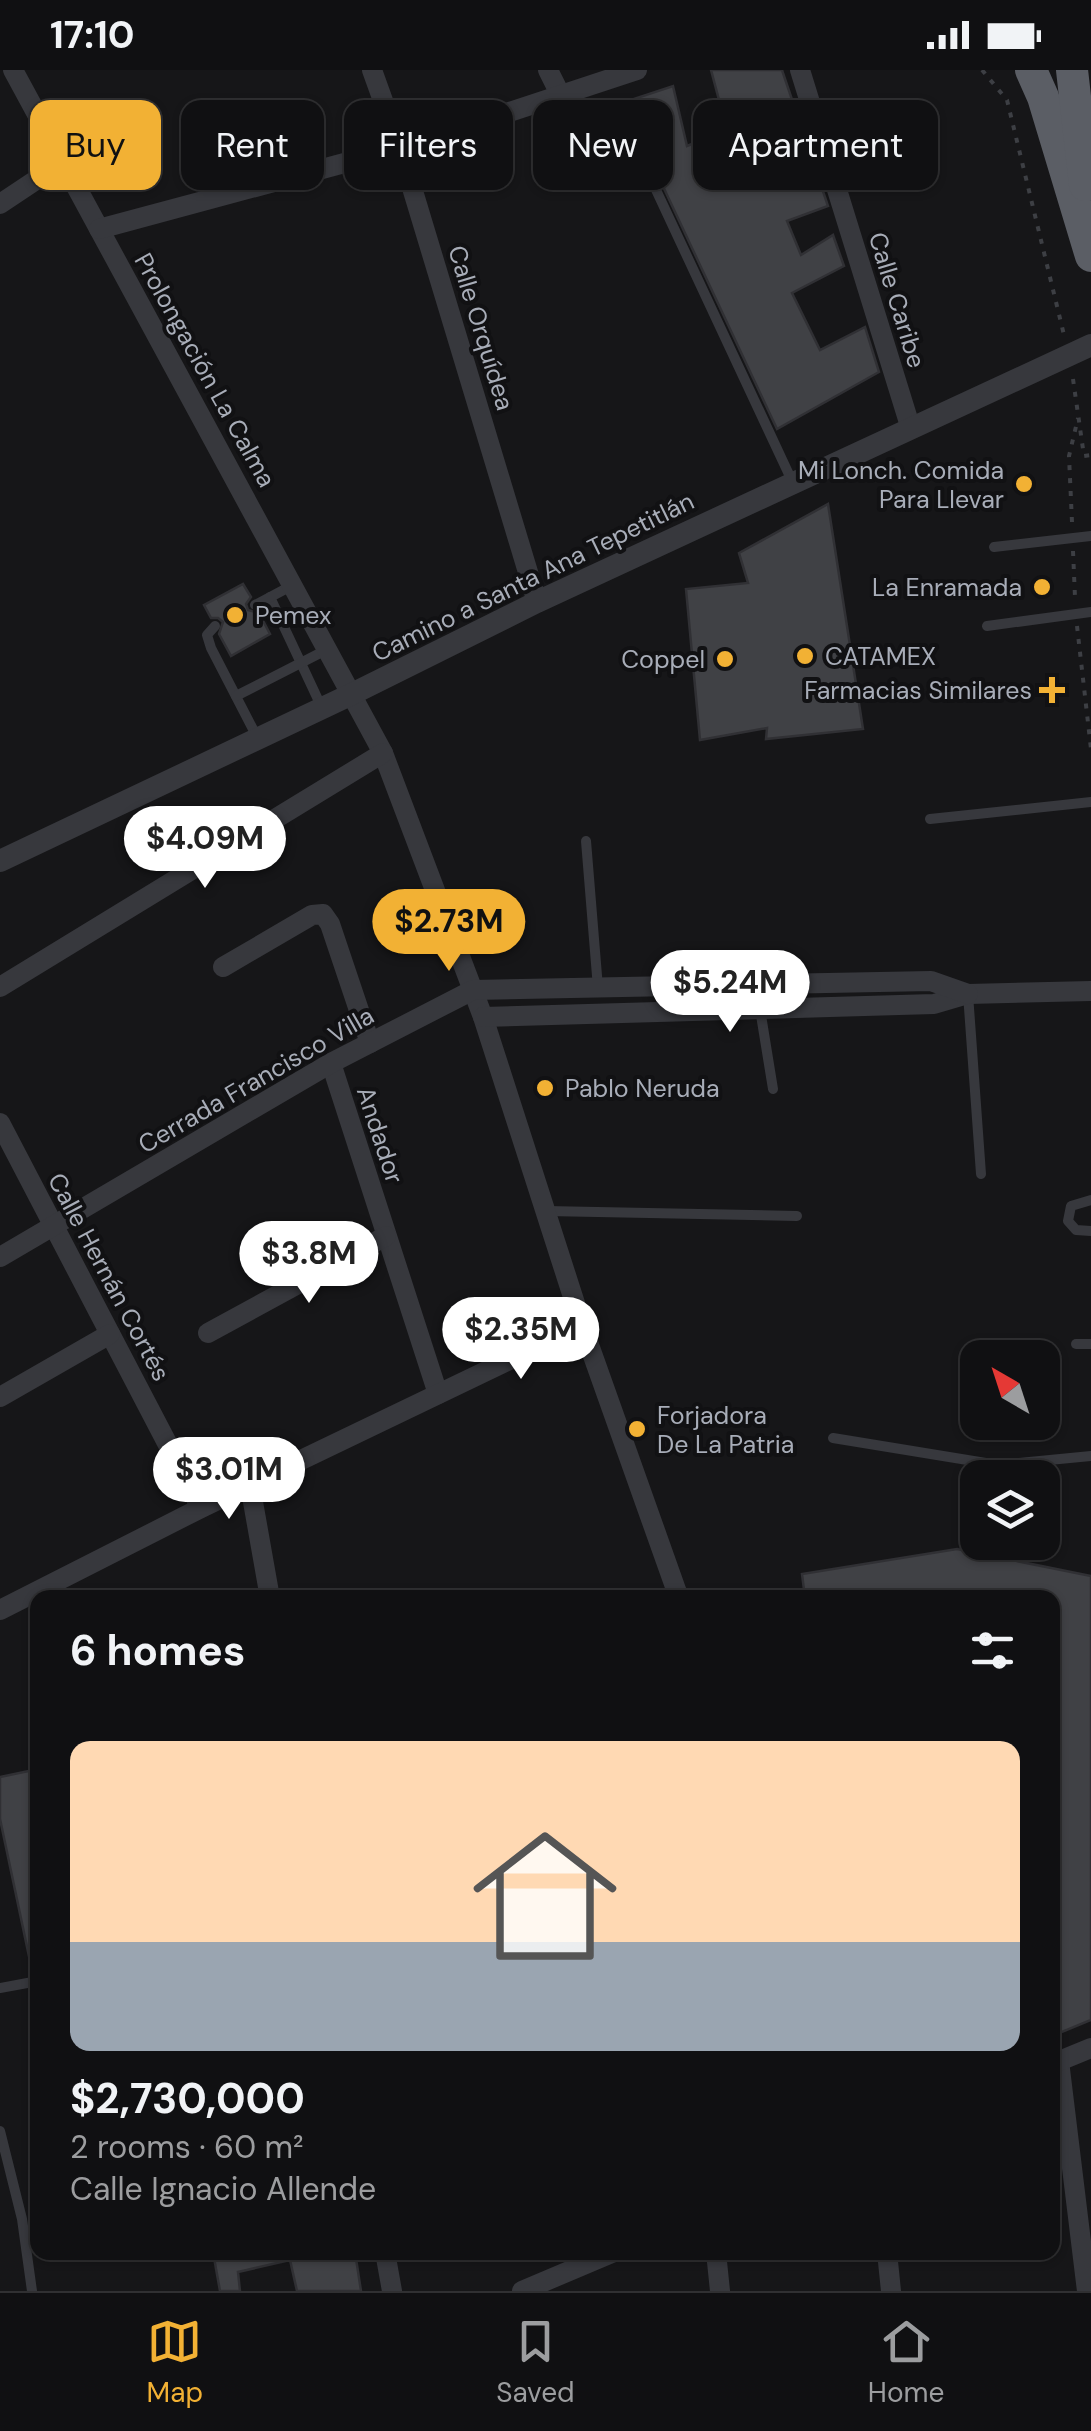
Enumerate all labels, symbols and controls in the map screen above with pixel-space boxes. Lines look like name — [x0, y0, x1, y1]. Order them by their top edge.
text: 17:10 — [50, 10, 134, 60]
chip: Buy — [30, 100, 161, 190]
chip: Rent — [181, 100, 324, 190]
chip: Filters — [344, 100, 513, 190]
chip: New — [533, 100, 673, 190]
chip: Apartment — [693, 100, 938, 190]
street label: Calle Caribe — [861, 228, 933, 372]
street label: Calle Orquídea — [440, 242, 522, 414]
street label: Prolongación La Calma — [127, 247, 283, 493]
place label: Mi Lonch. Comida Para Llevar — [798, 454, 1004, 516]
marker: Mi Lonch. Comida Para Llevar — [1013, 473, 1035, 495]
street label: Camino a Santa Ana Tepetitlán — [367, 485, 699, 669]
place label: La Enramada — [872, 571, 1022, 604]
marker: La Enramada — [1031, 576, 1053, 598]
place label: Pemex — [255, 599, 331, 632]
marker: Pemex — [224, 604, 246, 626]
place label: CATAMEX — [825, 640, 936, 673]
place label: Coppel — [621, 643, 705, 676]
marker: CATAMEX — [794, 645, 816, 667]
marker: Coppel — [714, 648, 736, 670]
place label: Farmacias Similares — [804, 674, 1032, 707]
marker: Farmacias Similares — [1041, 679, 1063, 701]
pin: $4.09M — [124, 806, 286, 891]
text: $4.09M — [146, 817, 264, 859]
pin: $2.73M — [368, 889, 530, 974]
text: $2.73M — [394, 900, 504, 942]
pin: $5.24M — [649, 950, 811, 1035]
text: $5.24M — [673, 961, 787, 1003]
street label: Cerrada Francisco Villa — [132, 999, 380, 1161]
place label: Pablo Neruda — [565, 1072, 720, 1105]
marker: Pablo Neruda — [534, 1077, 556, 1099]
street label: Andador — [349, 1082, 411, 1188]
street label: Calle Hernán Cortés — [40, 1167, 178, 1387]
pin: $3.8M — [239, 1221, 379, 1306]
text: $3.8M — [261, 1232, 357, 1274]
pin: $2.35M — [440, 1297, 602, 1382]
text: $2.35M — [464, 1308, 578, 1350]
north arrow — [960, 1340, 1060, 1440]
map controls — [960, 1340, 1060, 1560]
place label: Forjadora De La Patria — [657, 1399, 794, 1461]
marker: Forjadora De La Patria — [626, 1418, 648, 1440]
pin: $3.01M — [148, 1437, 310, 1522]
text: $3.01M — [175, 1448, 283, 1490]
button: layers — [960, 1460, 1060, 1560]
text: 6 homes — [70, 1623, 245, 1678]
icon: filters — [965, 1623, 1020, 1678]
icon: home — [455, 1806, 635, 1986]
text: $2,730,000 — [70, 2071, 305, 2126]
text: 2 rooms · 60 m² — [70, 2126, 304, 2168]
text: Calle Ignacio Allende — [70, 2168, 376, 2210]
tab: Map — [147, 2314, 203, 2411]
tab: Saved — [496, 2314, 575, 2411]
tab: Home — [868, 2314, 944, 2411]

